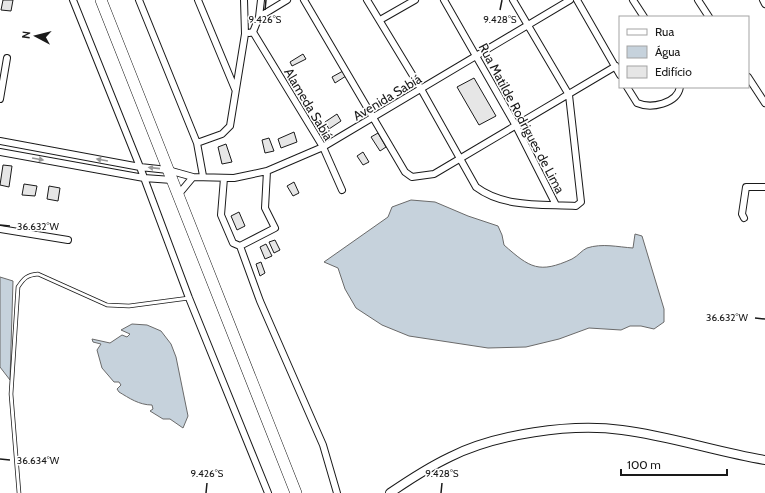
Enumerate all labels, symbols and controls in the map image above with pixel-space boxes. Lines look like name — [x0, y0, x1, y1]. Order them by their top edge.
text: 9.426°S — [249, 13, 282, 26]
text: 9.428°S — [483, 13, 517, 26]
north arrow — [16, 16, 56, 56]
legend — [619, 16, 749, 88]
text: Rua — [655, 24, 674, 39]
text: N — [19, 30, 33, 39]
street label: Rua Matilde Rodrigues de Lima — [476, 40, 569, 197]
text: Água — [655, 44, 681, 59]
text: Edifício — [655, 64, 692, 79]
street label: Alameda Sabiá — [281, 65, 337, 144]
street label: Avenida Sabiá — [350, 70, 425, 124]
one-way arrow — [32, 157, 44, 163]
one-way arrow — [96, 157, 108, 163]
one-way arrow — [148, 165, 160, 172]
text: 36.632°W — [17, 220, 59, 233]
text: 36.632°W — [706, 311, 748, 324]
scale bar — [621, 451, 727, 477]
text: 36.634°W — [17, 454, 60, 467]
text: 100 m — [627, 457, 661, 472]
text: 9.426°S — [191, 467, 224, 480]
text: 9.428°S — [425, 467, 459, 480]

